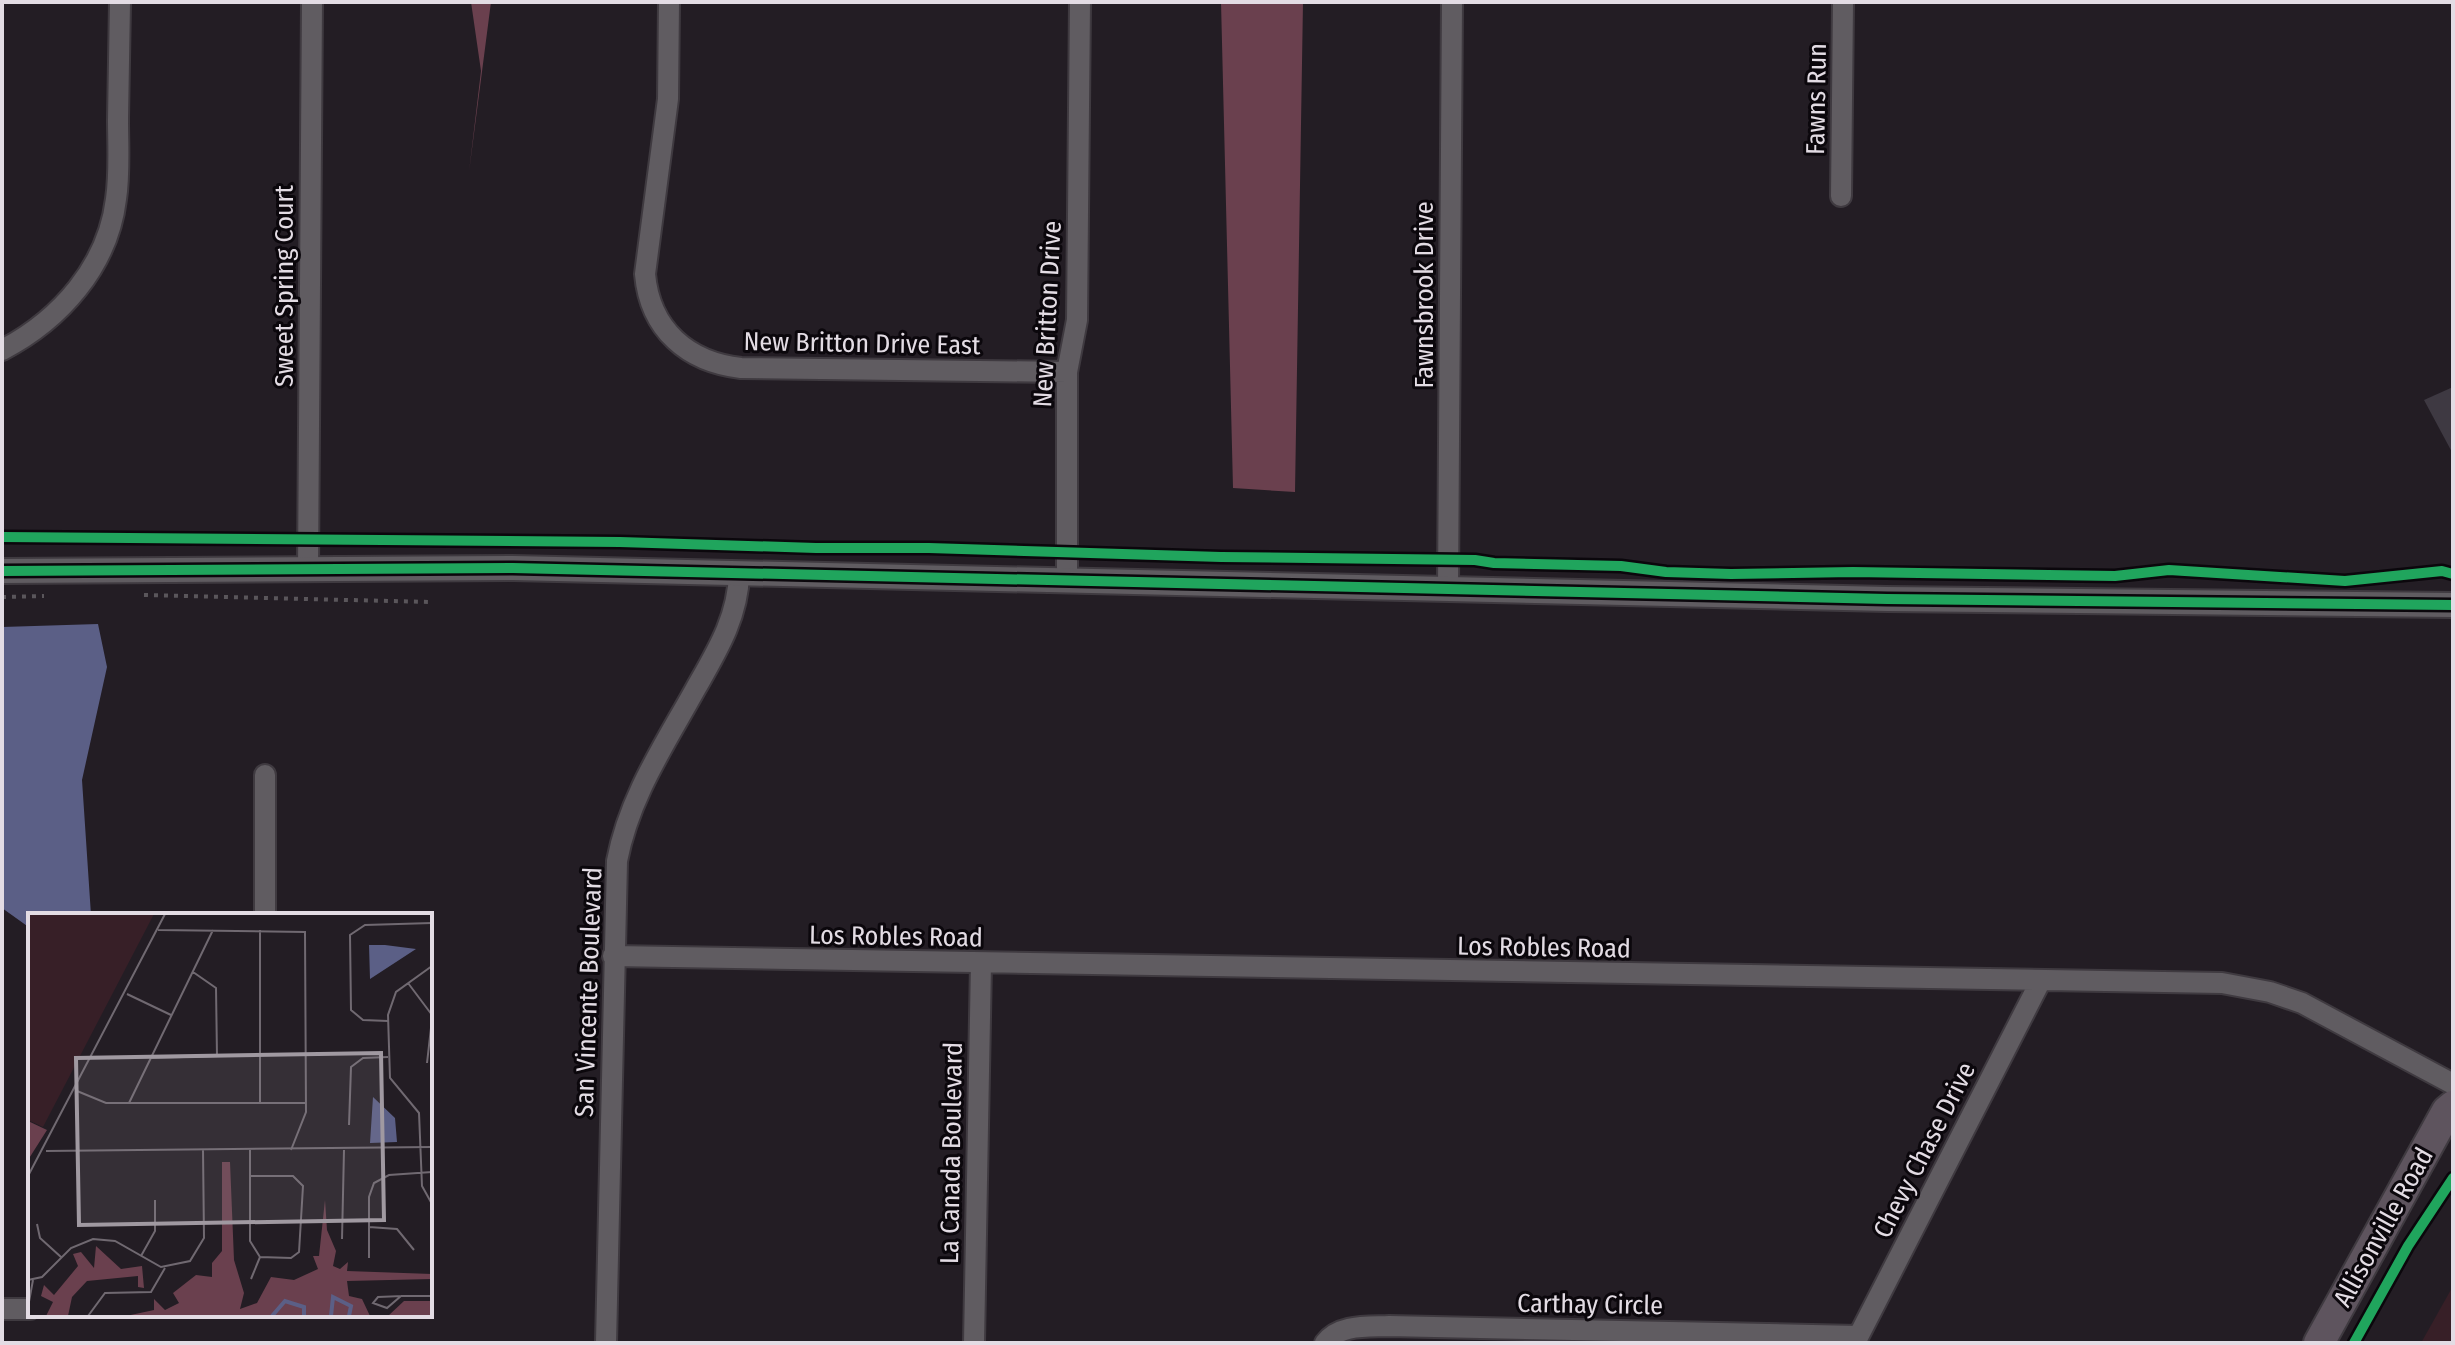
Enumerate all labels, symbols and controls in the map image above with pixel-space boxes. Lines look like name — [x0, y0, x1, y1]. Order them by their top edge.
street label: Fawns Run — [1800, 43, 1833, 155]
street label: Sweet Spring Court — [269, 184, 300, 387]
street label: Fawnsbrook Drive — [1409, 201, 1440, 389]
street label: New Britton Drive — [1027, 220, 1068, 408]
street label: New Britton Drive East — [743, 326, 981, 361]
street label: San Vincente Boulevard — [569, 866, 608, 1118]
inset map — [28, 913, 432, 1317]
street label: Los Robles Road — [809, 919, 983, 954]
street label: Los Robles Road — [1457, 930, 1631, 965]
street label: La Canada Boulevard — [934, 1042, 969, 1264]
street label: Chevy Chase Drive — [1867, 1057, 1982, 1243]
street label: Allisonville Road — [2327, 1142, 2440, 1312]
street label: Carthay Circle — [1517, 1288, 1663, 1321]

